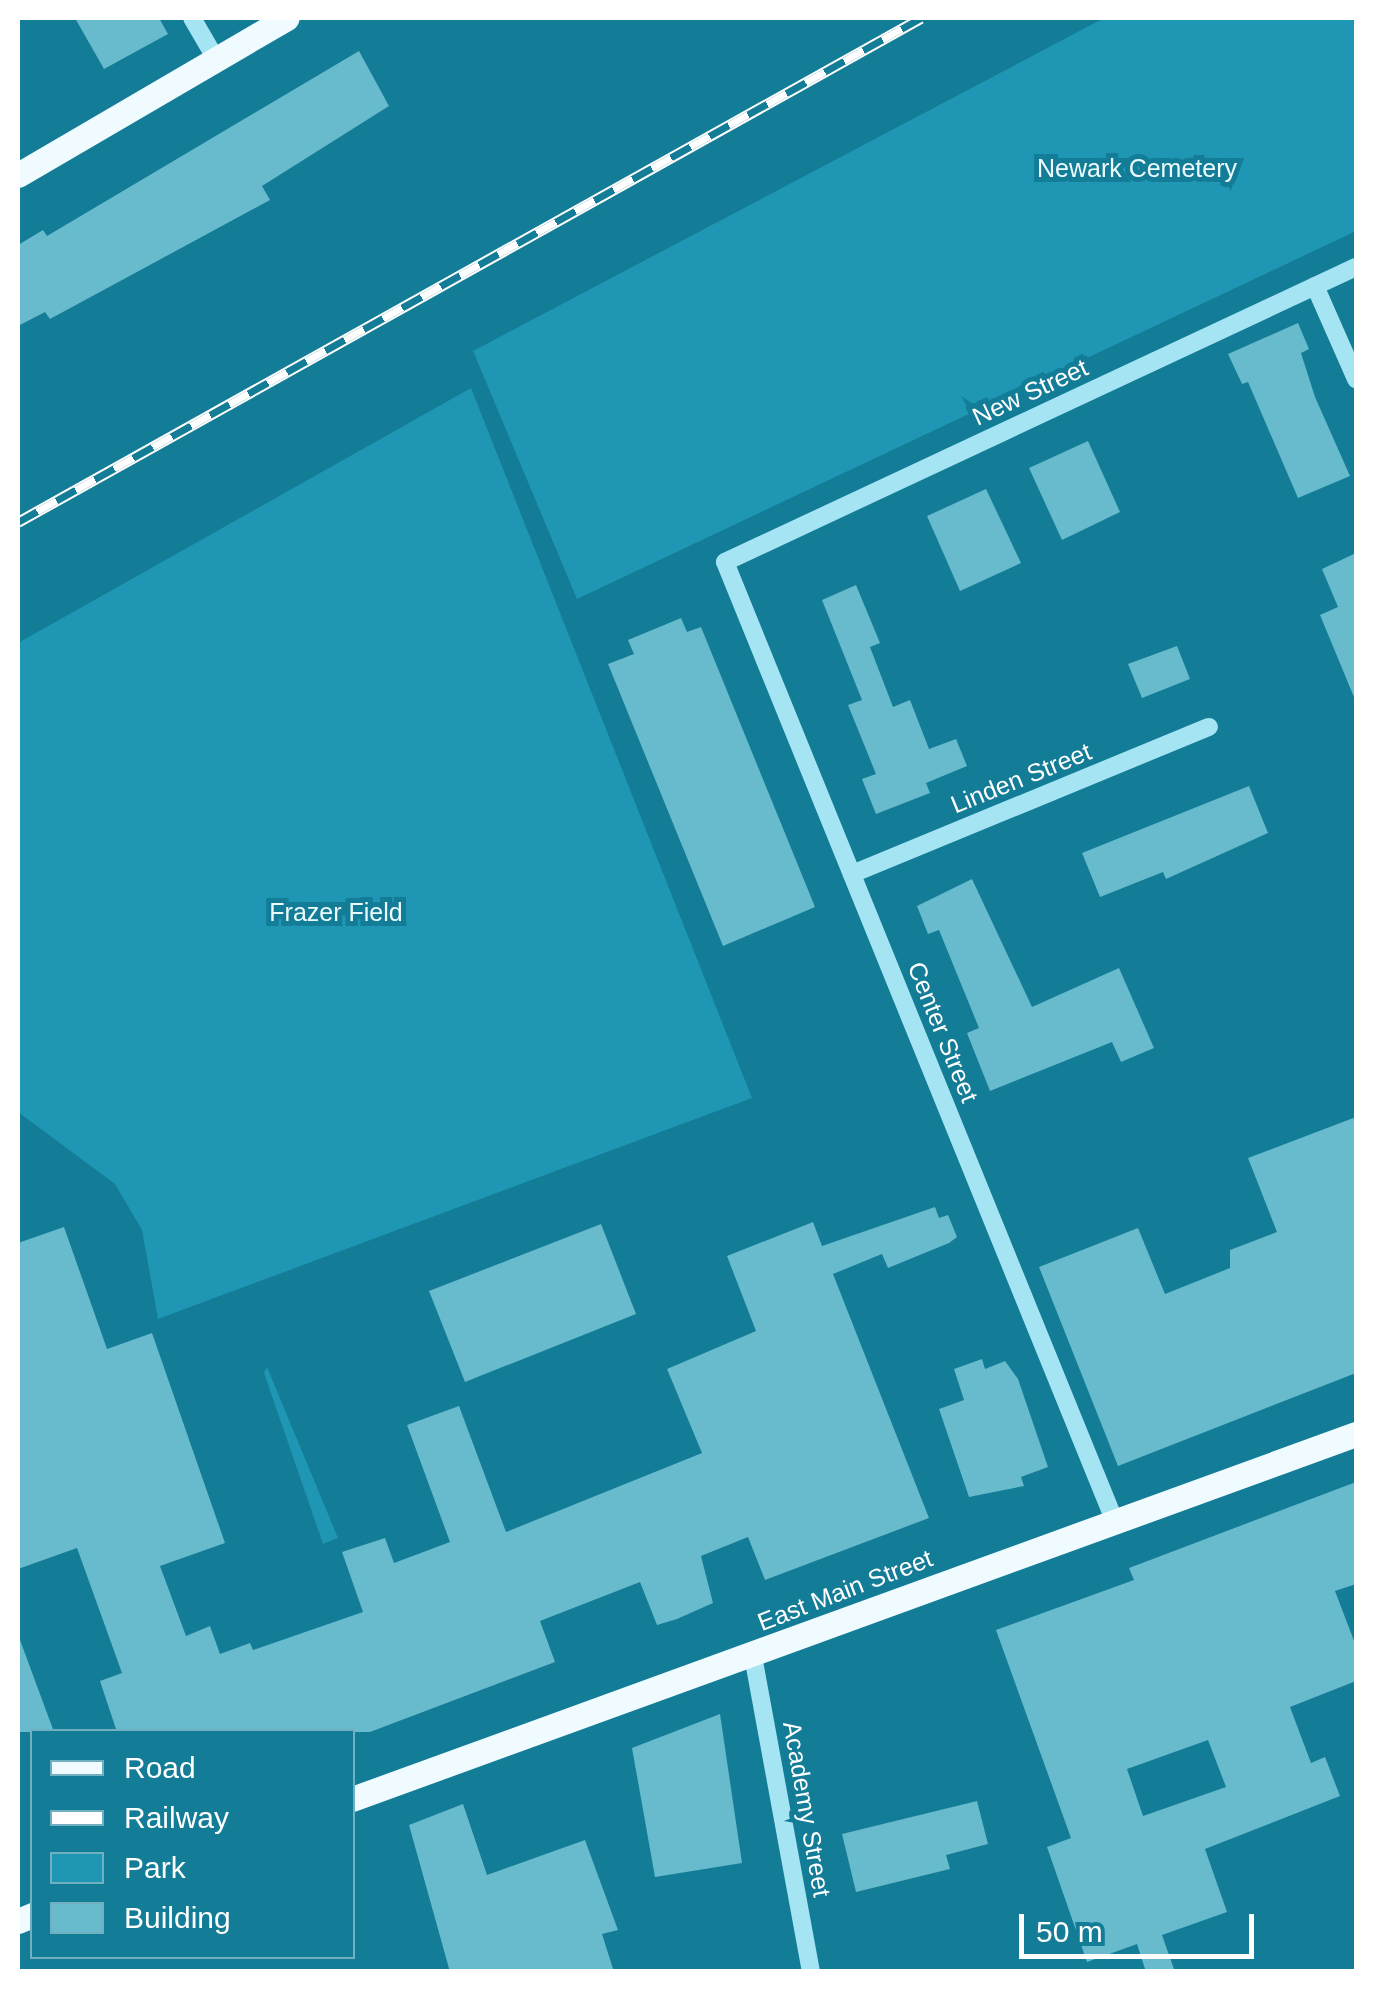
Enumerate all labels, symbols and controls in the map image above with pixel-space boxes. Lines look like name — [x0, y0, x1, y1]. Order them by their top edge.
park label: Newark Cemetery — [1037, 153, 1237, 183]
street label: New Street — [968, 352, 1092, 432]
street label: Linden Street — [946, 736, 1096, 820]
park label: Frazer Field — [269, 897, 403, 927]
street label: Center Street — [901, 957, 985, 1107]
street label: East Main Street — [753, 1543, 937, 1637]
street label: Academy Street — [777, 1719, 837, 1899]
legend — [30, 1729, 355, 1959]
text: Road — [124, 1751, 196, 1784]
text: Railway — [124, 1801, 229, 1834]
text: Park — [124, 1851, 186, 1884]
scale bar — [1024, 1894, 1259, 1956]
text: Building — [124, 1901, 231, 1934]
text: 50 m — [1036, 1915, 1103, 1948]

